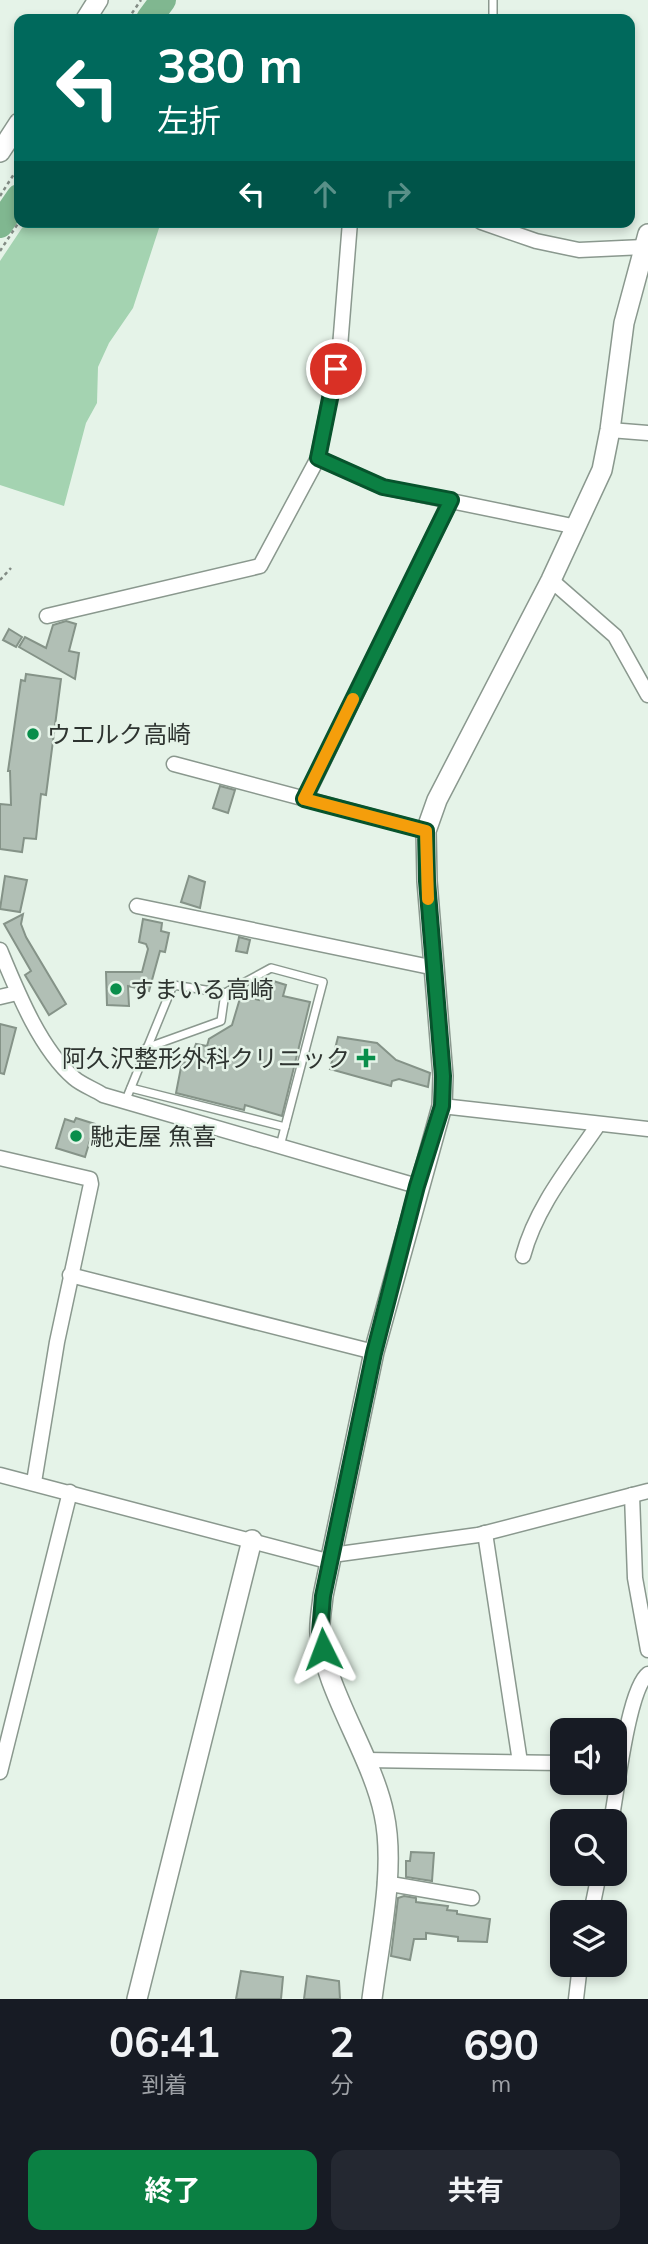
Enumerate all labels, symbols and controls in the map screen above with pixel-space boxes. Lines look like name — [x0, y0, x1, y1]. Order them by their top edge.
text: 380 m — [157, 34, 303, 95]
icon: left — [42, 42, 133, 133]
text: 左折 — [157, 100, 221, 140]
icon: left — [233, 175, 271, 213]
icon: ahead — [306, 175, 344, 213]
icon: right — [379, 175, 417, 213]
pin — [306, 339, 366, 399]
icon: arrive — [317, 350, 355, 388]
place label: ウエルク高崎 — [47, 719, 191, 749]
marker: ウエルク高崎 — [25, 726, 41, 742]
place label: すまいる高崎 — [130, 974, 274, 1004]
marker: すまいる高崎 — [108, 981, 124, 997]
place label: 阿久沢整形外科クリニック — [62, 1043, 350, 1073]
marker: 阿久沢整形外科クリニック — [356, 1048, 376, 1068]
place label: 馳走屋 魚喜 — [90, 1121, 216, 1151]
marker: 馳走屋 魚喜 — [68, 1128, 84, 1144]
position arrow — [286, 1612, 360, 1686]
map controls — [550, 1718, 627, 1977]
button: sound — [550, 1718, 627, 1795]
button: search — [550, 1809, 627, 1886]
button: layers — [550, 1900, 627, 1977]
text: 06:41 — [109, 2015, 220, 2068]
text: 2 — [329, 2015, 354, 2068]
text: 690 — [463, 2018, 539, 2071]
text: m — [491, 2069, 511, 2098]
text: 到着 — [142, 2070, 188, 2099]
text: 分 — [330, 2070, 353, 2099]
button: 終了 — [28, 2150, 317, 2230]
button: 共有 — [331, 2150, 620, 2230]

